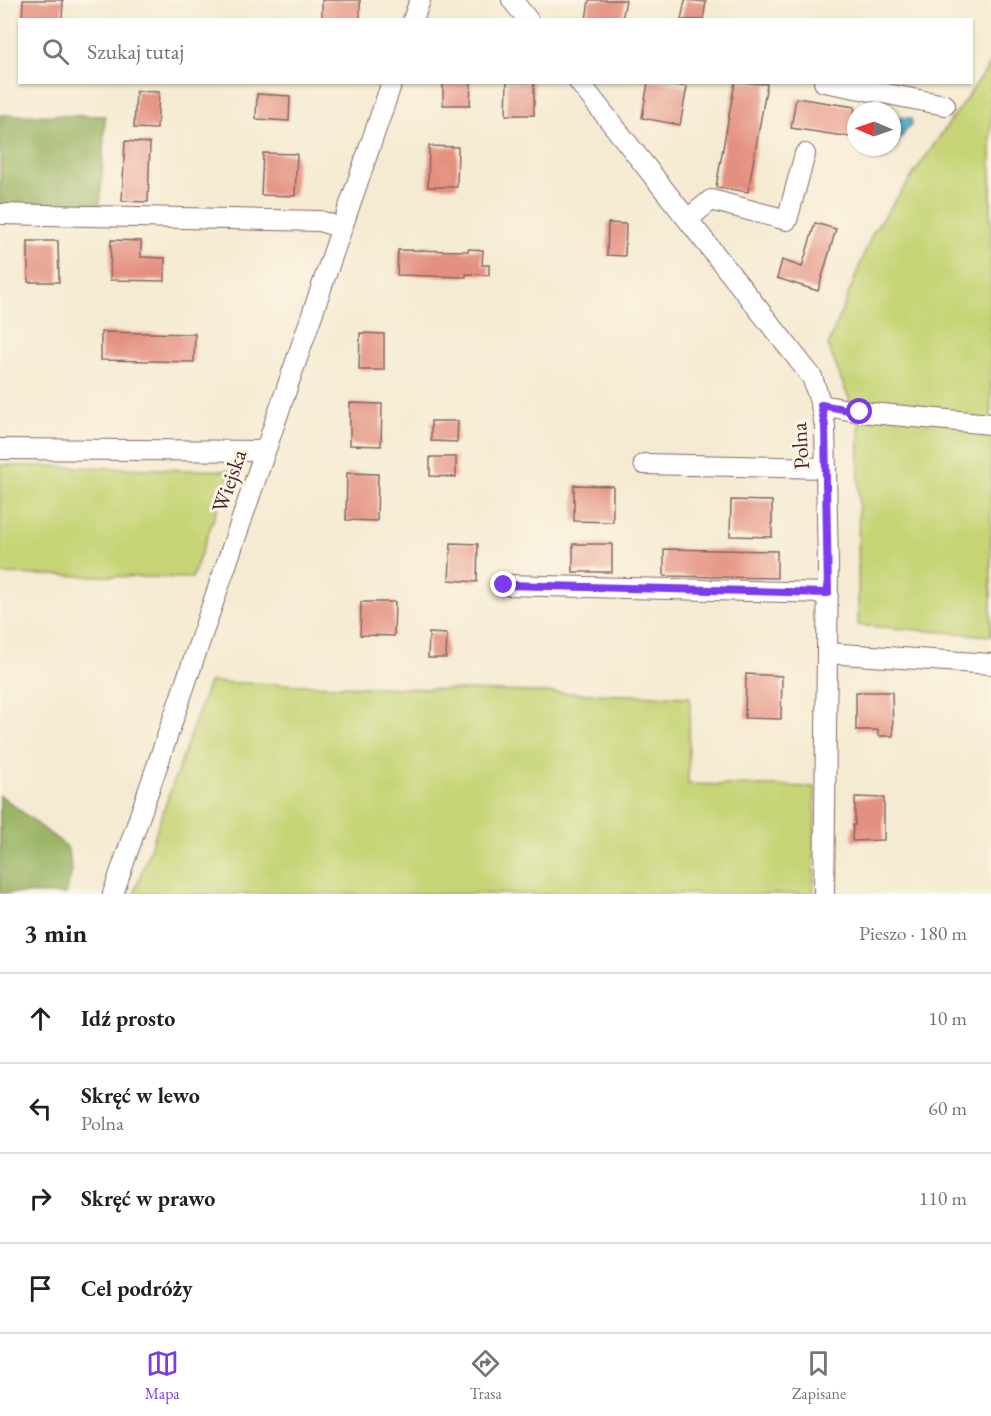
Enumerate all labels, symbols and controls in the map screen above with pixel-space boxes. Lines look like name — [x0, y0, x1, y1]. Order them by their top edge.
search box — [18, 18, 973, 84]
icon: search — [39, 35, 72, 68]
text: Szukaj tutaj — [87, 37, 184, 66]
north arrow — [847, 102, 901, 156]
route start — [846, 398, 872, 424]
street label: Polna — [784, 421, 816, 471]
street label: Wiejska — [205, 445, 253, 516]
route end — [490, 571, 516, 597]
text: 3 min — [24, 916, 87, 950]
text: Pieszo · 180 m — [859, 920, 967, 946]
icon: ahead — [24, 1002, 57, 1035]
text: Idź prosto — [81, 1004, 175, 1033]
text: 10 m — [928, 1005, 967, 1031]
text: Skręć w lewo — [81, 1081, 200, 1110]
icon: left — [24, 1092, 57, 1125]
text: 60 m — [928, 1095, 967, 1121]
text: Polna — [81, 1110, 124, 1136]
icon: right — [24, 1182, 57, 1215]
text: Skręć w prawo — [81, 1184, 215, 1213]
text: 110 m — [919, 1185, 967, 1211]
icon: arrive — [24, 1272, 57, 1305]
text: Cel podróży — [81, 1274, 193, 1303]
tab: Mapa — [145, 1347, 180, 1404]
tab: Trasa — [469, 1347, 502, 1404]
tab: Zapisane — [792, 1347, 846, 1404]

